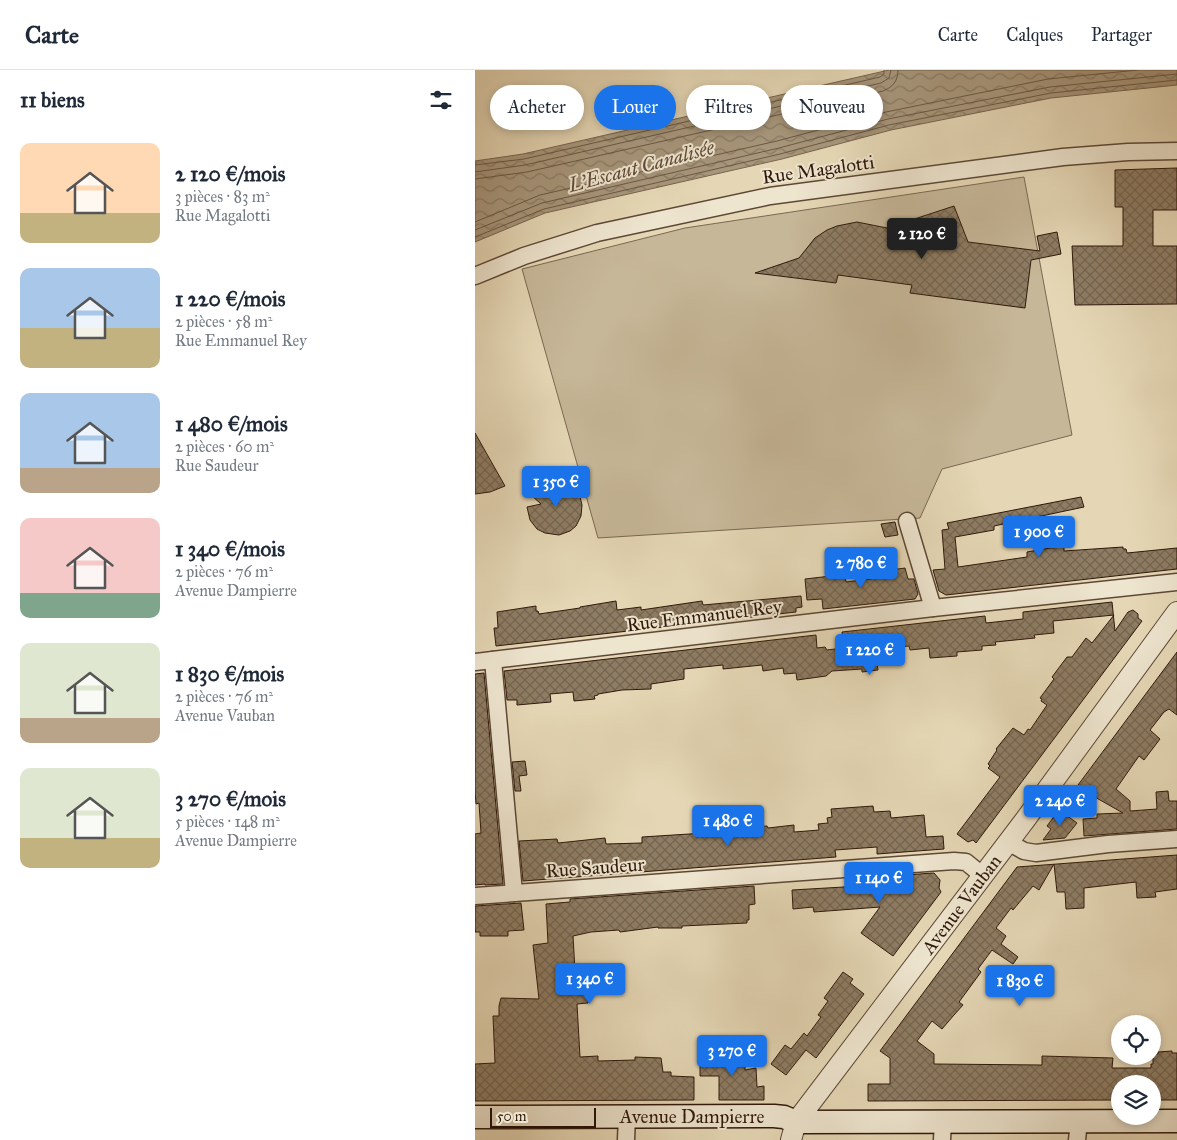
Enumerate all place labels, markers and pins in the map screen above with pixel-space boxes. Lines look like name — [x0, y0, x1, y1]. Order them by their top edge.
pin: 2 120 € — [876, 218, 968, 260]
pin: 1 350 € — [510, 466, 602, 508]
pin: 1 900 € — [993, 516, 1085, 558]
pin: 2 780 € — [815, 546, 907, 589]
pin: 1 220 € — [824, 634, 916, 676]
pin: 2 240 € — [1014, 784, 1106, 827]
pin: 1 480 € — [682, 804, 774, 847]
pin: 1 140 € — [833, 862, 925, 904]
pin: 1 340 € — [544, 962, 636, 1005]
pin: 1 830 € — [974, 964, 1066, 1007]
pin: 3 270 € — [686, 1034, 778, 1077]

